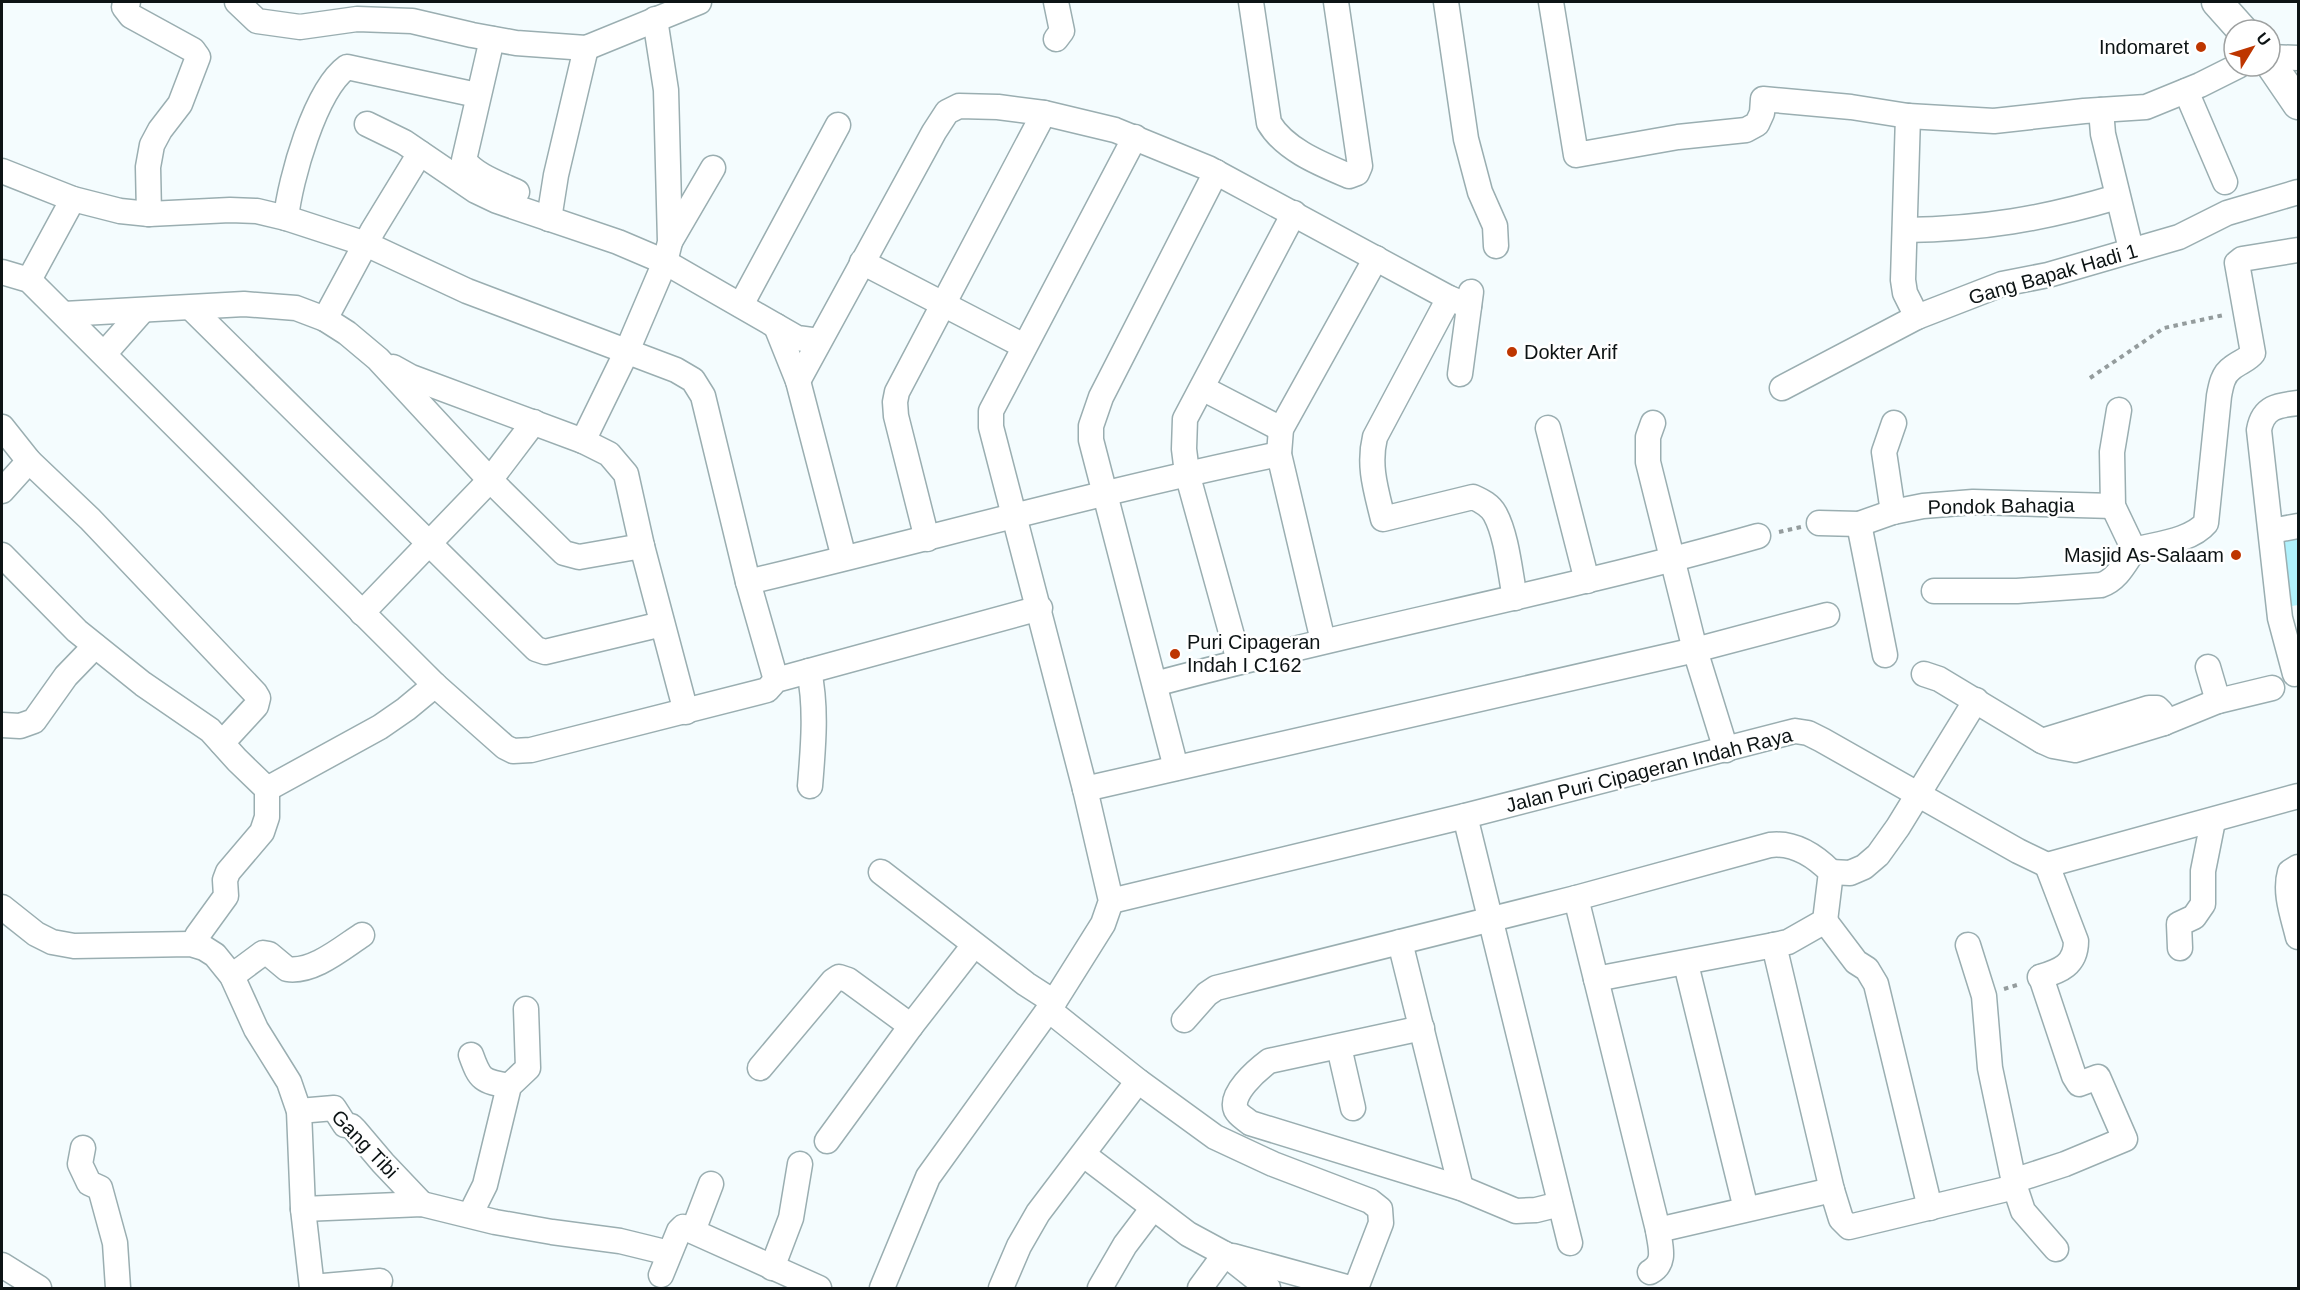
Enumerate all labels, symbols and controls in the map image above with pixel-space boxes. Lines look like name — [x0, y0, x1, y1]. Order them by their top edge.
north arrow — [2222, 18, 2282, 78]
text: U — [2253, 29, 2274, 49]
place label: Indomaret — [2099, 36, 2189, 58]
marker: Indomaret — [2194, 40, 2208, 54]
street label: Gang Bapak Hadi 1 — [1966, 239, 2140, 309]
place label: Dokter Arif — [1524, 341, 1618, 363]
marker: Dokter Arif — [1505, 345, 1519, 359]
street label: Pondok Bahagia — [1927, 494, 2075, 518]
place label: Masjid As-Salaam — [2064, 544, 2224, 566]
marker: Masjid As-Salaam — [2229, 548, 2243, 562]
place label: Puri Cipageran Indah I C162 — [1187, 631, 1320, 676]
marker: Puri Cipageran Indah I C162 — [1168, 647, 1182, 661]
street label: Jalan Puri Cipageran Indah Raya — [1503, 723, 1795, 816]
street label: Gang Tibi — [327, 1106, 403, 1182]

